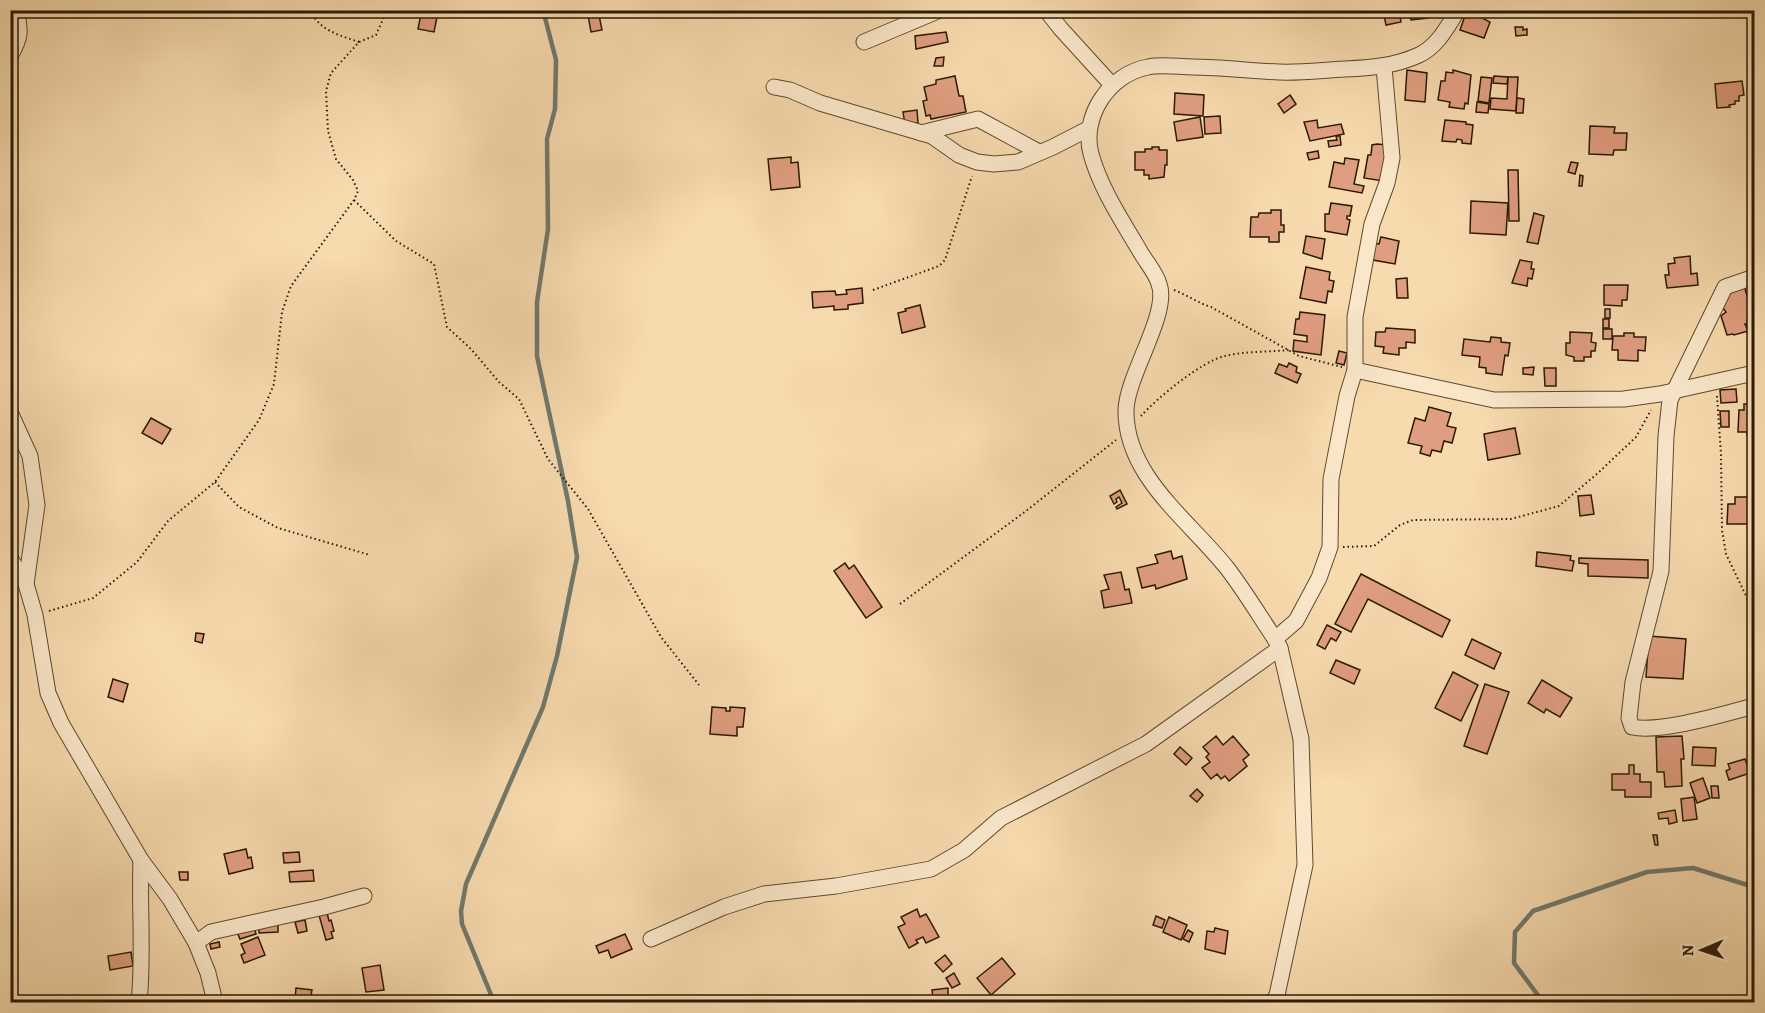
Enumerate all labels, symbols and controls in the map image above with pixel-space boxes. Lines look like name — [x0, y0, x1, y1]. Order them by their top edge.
north arrow — [1672, 920, 1732, 980]
text: N — [1677, 944, 1699, 957]

